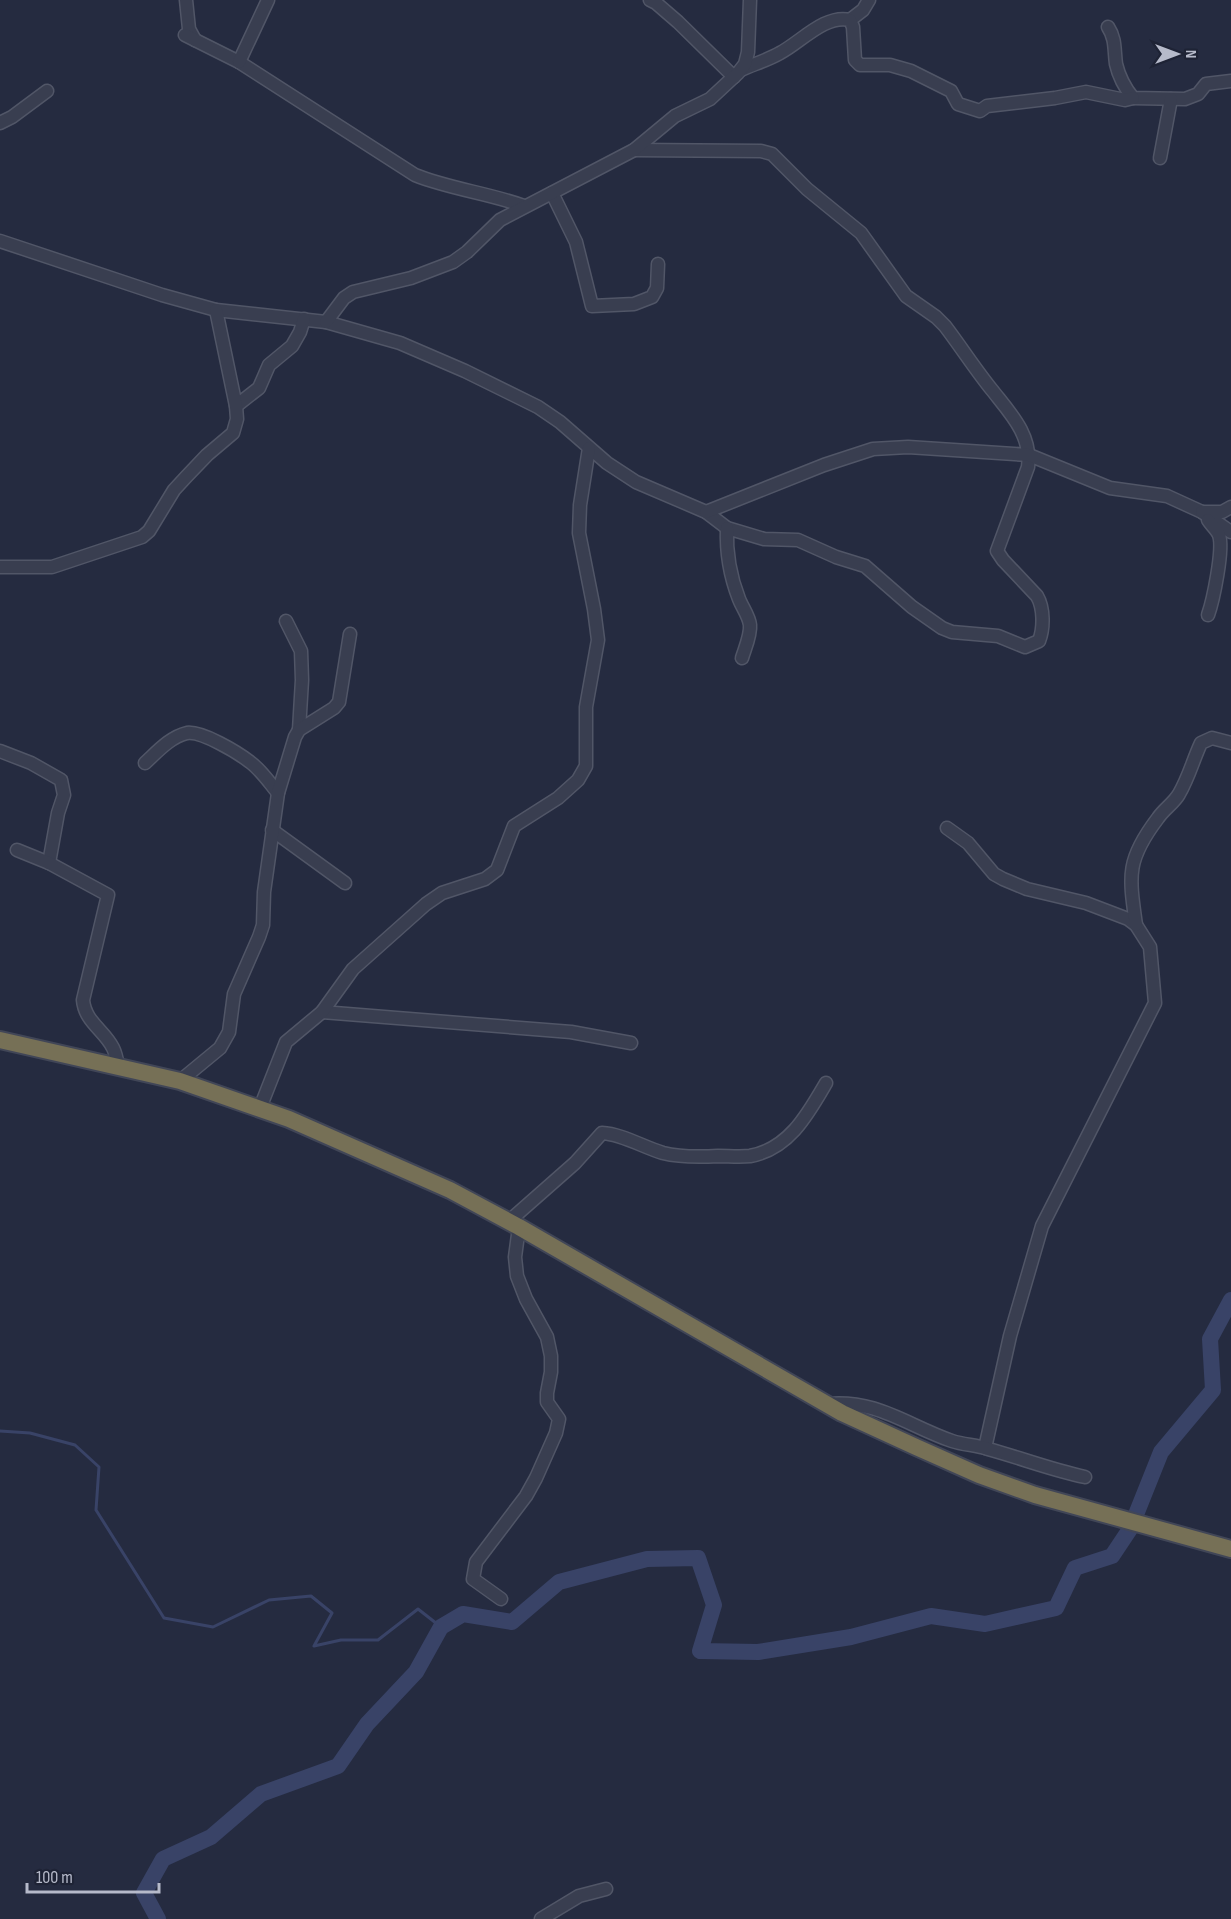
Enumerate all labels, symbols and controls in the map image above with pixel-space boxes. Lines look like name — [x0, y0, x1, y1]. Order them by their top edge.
north arrow — [1147, 24, 1207, 84]
text: N — [1181, 50, 1200, 58]
scale bar — [27, 1856, 159, 1894]
text: 100 m — [36, 1867, 73, 1888]

